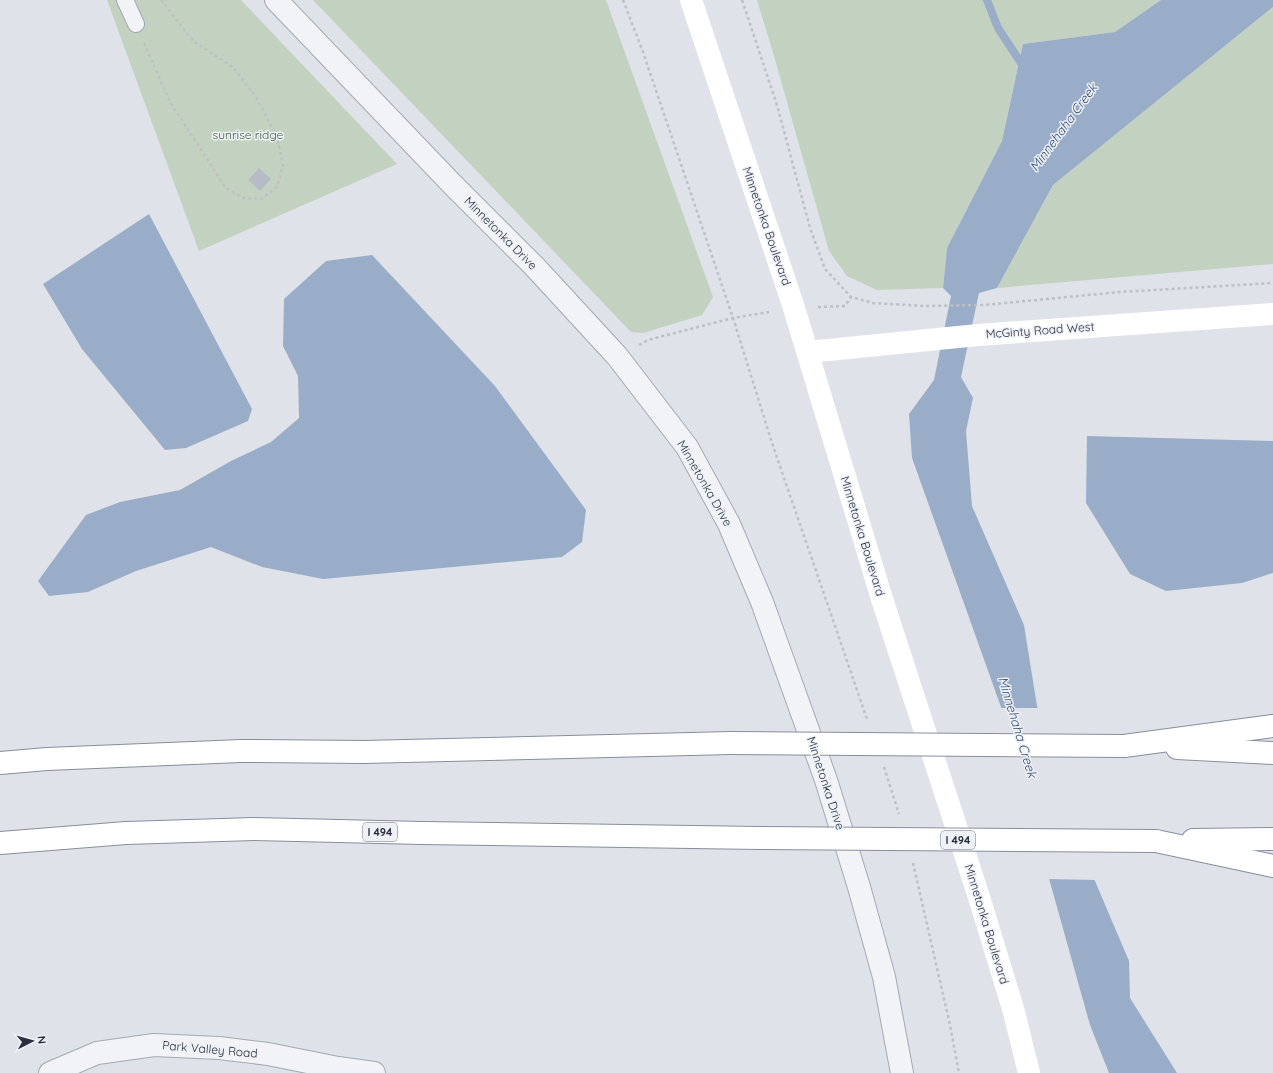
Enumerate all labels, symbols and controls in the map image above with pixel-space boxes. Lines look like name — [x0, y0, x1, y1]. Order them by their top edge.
water label: Minnehaha Creek — [1026, 79, 1101, 174]
park label: sunrise ridge — [213, 127, 284, 142]
street label: Minnetonka Boulevard — [740, 165, 794, 287]
street label: Minnetonka Drive — [461, 193, 541, 273]
street label: McGinty Road West — [985, 319, 1095, 341]
street label: Minnetonka Drive — [674, 437, 736, 529]
street label: Minnetonka Boulevard — [838, 474, 888, 598]
water label: Minnehaha Creek — [995, 675, 1041, 780]
street label: Minnetonka Drive — [804, 734, 848, 832]
road number: I 494 — [363, 823, 397, 841]
road number: I 494 — [941, 831, 975, 849]
street label: Minnetonka Boulevard — [962, 862, 1012, 986]
north arrow — [12, 1021, 52, 1061]
text: N — [35, 1035, 49, 1045]
street label: Park Valley Road — [162, 1037, 258, 1061]

